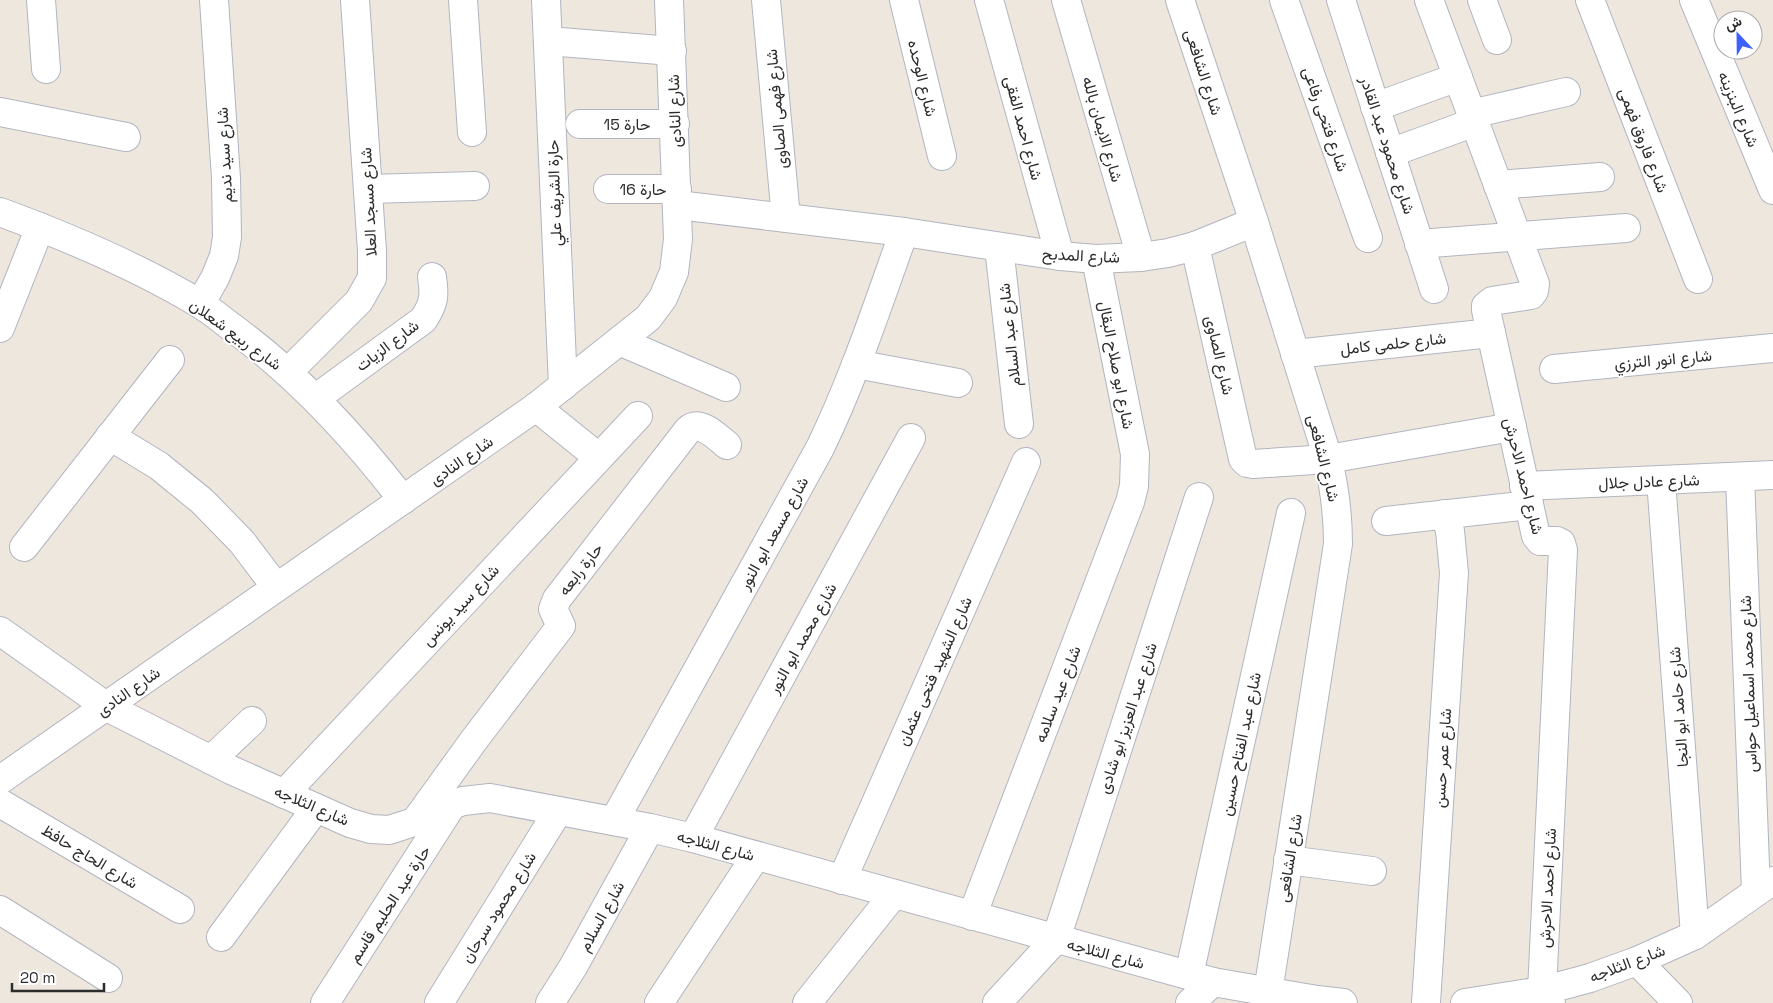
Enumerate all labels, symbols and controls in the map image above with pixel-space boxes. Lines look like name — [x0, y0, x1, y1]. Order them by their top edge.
north arrow — [1713, 10, 1763, 60]
text: ش — [1722, 11, 1744, 34]
street label: شارع الشافعى — [1179, 27, 1227, 118]
street label: شارع الوحده — [902, 38, 942, 119]
street label: شارع فهمى الصاوى — [761, 48, 793, 170]
street label: شارع فتحى رفاعى — [1297, 64, 1353, 175]
street label: شارع البنزينه — [1712, 68, 1764, 151]
street label: شارع محمود عبد القادر — [1354, 73, 1420, 217]
street label: شارع النادى — [663, 74, 687, 148]
street label: شارع احمد الفقى — [999, 74, 1048, 183]
street label: شارع الايمان بالله — [1076, 74, 1128, 185]
street label: شارع فاروق فهمى — [1613, 85, 1673, 196]
street label: شارع سيد نديم — [212, 107, 238, 203]
street label: حارة 15 — [604, 114, 651, 135]
street label: حارة الشريف علي — [542, 139, 570, 247]
street label: شارع مسجد العلا — [355, 147, 383, 257]
street label: حارة 16 — [619, 179, 667, 200]
street label: شارع المدبح — [1041, 243, 1120, 269]
street label: شارع عبد السلام — [994, 282, 1026, 388]
street label: شارع ربيع شعلان — [185, 294, 286, 376]
street label: شارع ابو صلاح البقال — [1093, 299, 1139, 431]
street label: شارع الصاوى — [1199, 313, 1239, 397]
street label: شارع الزيات — [351, 315, 424, 377]
street label: شارع حلمى كامل — [1339, 327, 1447, 361]
street label: شارع انور الترزي — [1613, 345, 1713, 377]
street label: شارع الشافعى — [1302, 412, 1344, 504]
street label: شارع احمد الاحرش — [1498, 415, 1548, 537]
street label: شارع النادى — [425, 431, 498, 491]
street label: شارع عادل جلال — [1598, 469, 1700, 495]
street label: شارع مسعد ابو النور — [733, 473, 814, 595]
street label: حارة رابعه — [553, 539, 608, 600]
street label: شارع سيد يونس — [417, 560, 504, 651]
street label: شارع محمد ابو النور — [763, 579, 842, 699]
street label: شارع الشهيد فتحى عثمان — [892, 593, 978, 750]
street label: شارع محمد اسماعيل حواس — [1735, 595, 1763, 773]
street label: شارع عبد العزيز ابو شادى — [1093, 640, 1163, 797]
street label: شارع عيد سلامه — [1029, 643, 1087, 746]
street label: شارع حامد ابو النجا — [1664, 646, 1694, 768]
street label: شارع النادى — [92, 662, 165, 722]
street label: شارع عبد الفتاح حسين — [1215, 670, 1267, 818]
street label: شارع عمر حسن — [1429, 707, 1457, 809]
street label: شارع الثلاجه — [271, 780, 352, 832]
street label: شارع الشافعى — [1272, 812, 1308, 904]
street label: شارع الحاج حافظ — [37, 819, 142, 894]
street label: شارع الثلاجه — [675, 825, 757, 867]
street label: شارع احمد الاحرش — [1534, 828, 1562, 948]
street label: حارة عبد الحليم قاسم — [344, 841, 435, 967]
street label: شارع محمود سرحان — [456, 848, 542, 967]
street label: شارع السلام — [574, 877, 630, 956]
street label: شارع الثلاجه — [1065, 933, 1147, 975]
street label: شارع الثلاجه — [1586, 939, 1668, 988]
scale bar — [12, 960, 105, 992]
text: 20 m — [20, 968, 55, 987]

